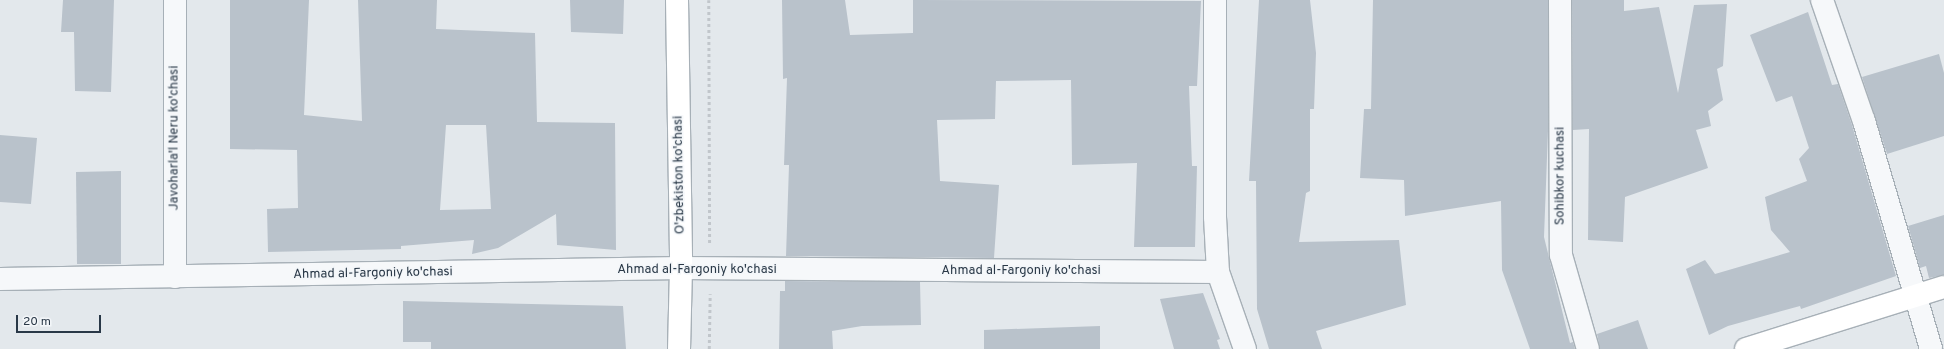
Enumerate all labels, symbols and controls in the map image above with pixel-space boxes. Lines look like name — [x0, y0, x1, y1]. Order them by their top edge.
street label: Javoharla'l Neru ko'chasi — [167, 66, 183, 210]
street label: O'zbekiston ko'chasi — [671, 116, 689, 234]
street label: Sohibkor kuchasi — [1553, 127, 1569, 225]
street label: Ahmad al-Fargoniy ko'chasi — [617, 262, 777, 278]
street label: Ahmad al-Fargoniy ko'chasi — [941, 263, 1101, 279]
street label: Ahmad al-Fargoniy ko'chasi — [293, 265, 453, 283]
scale bar — [18, 307, 103, 333]
text: 20 m — [23, 314, 51, 330]

